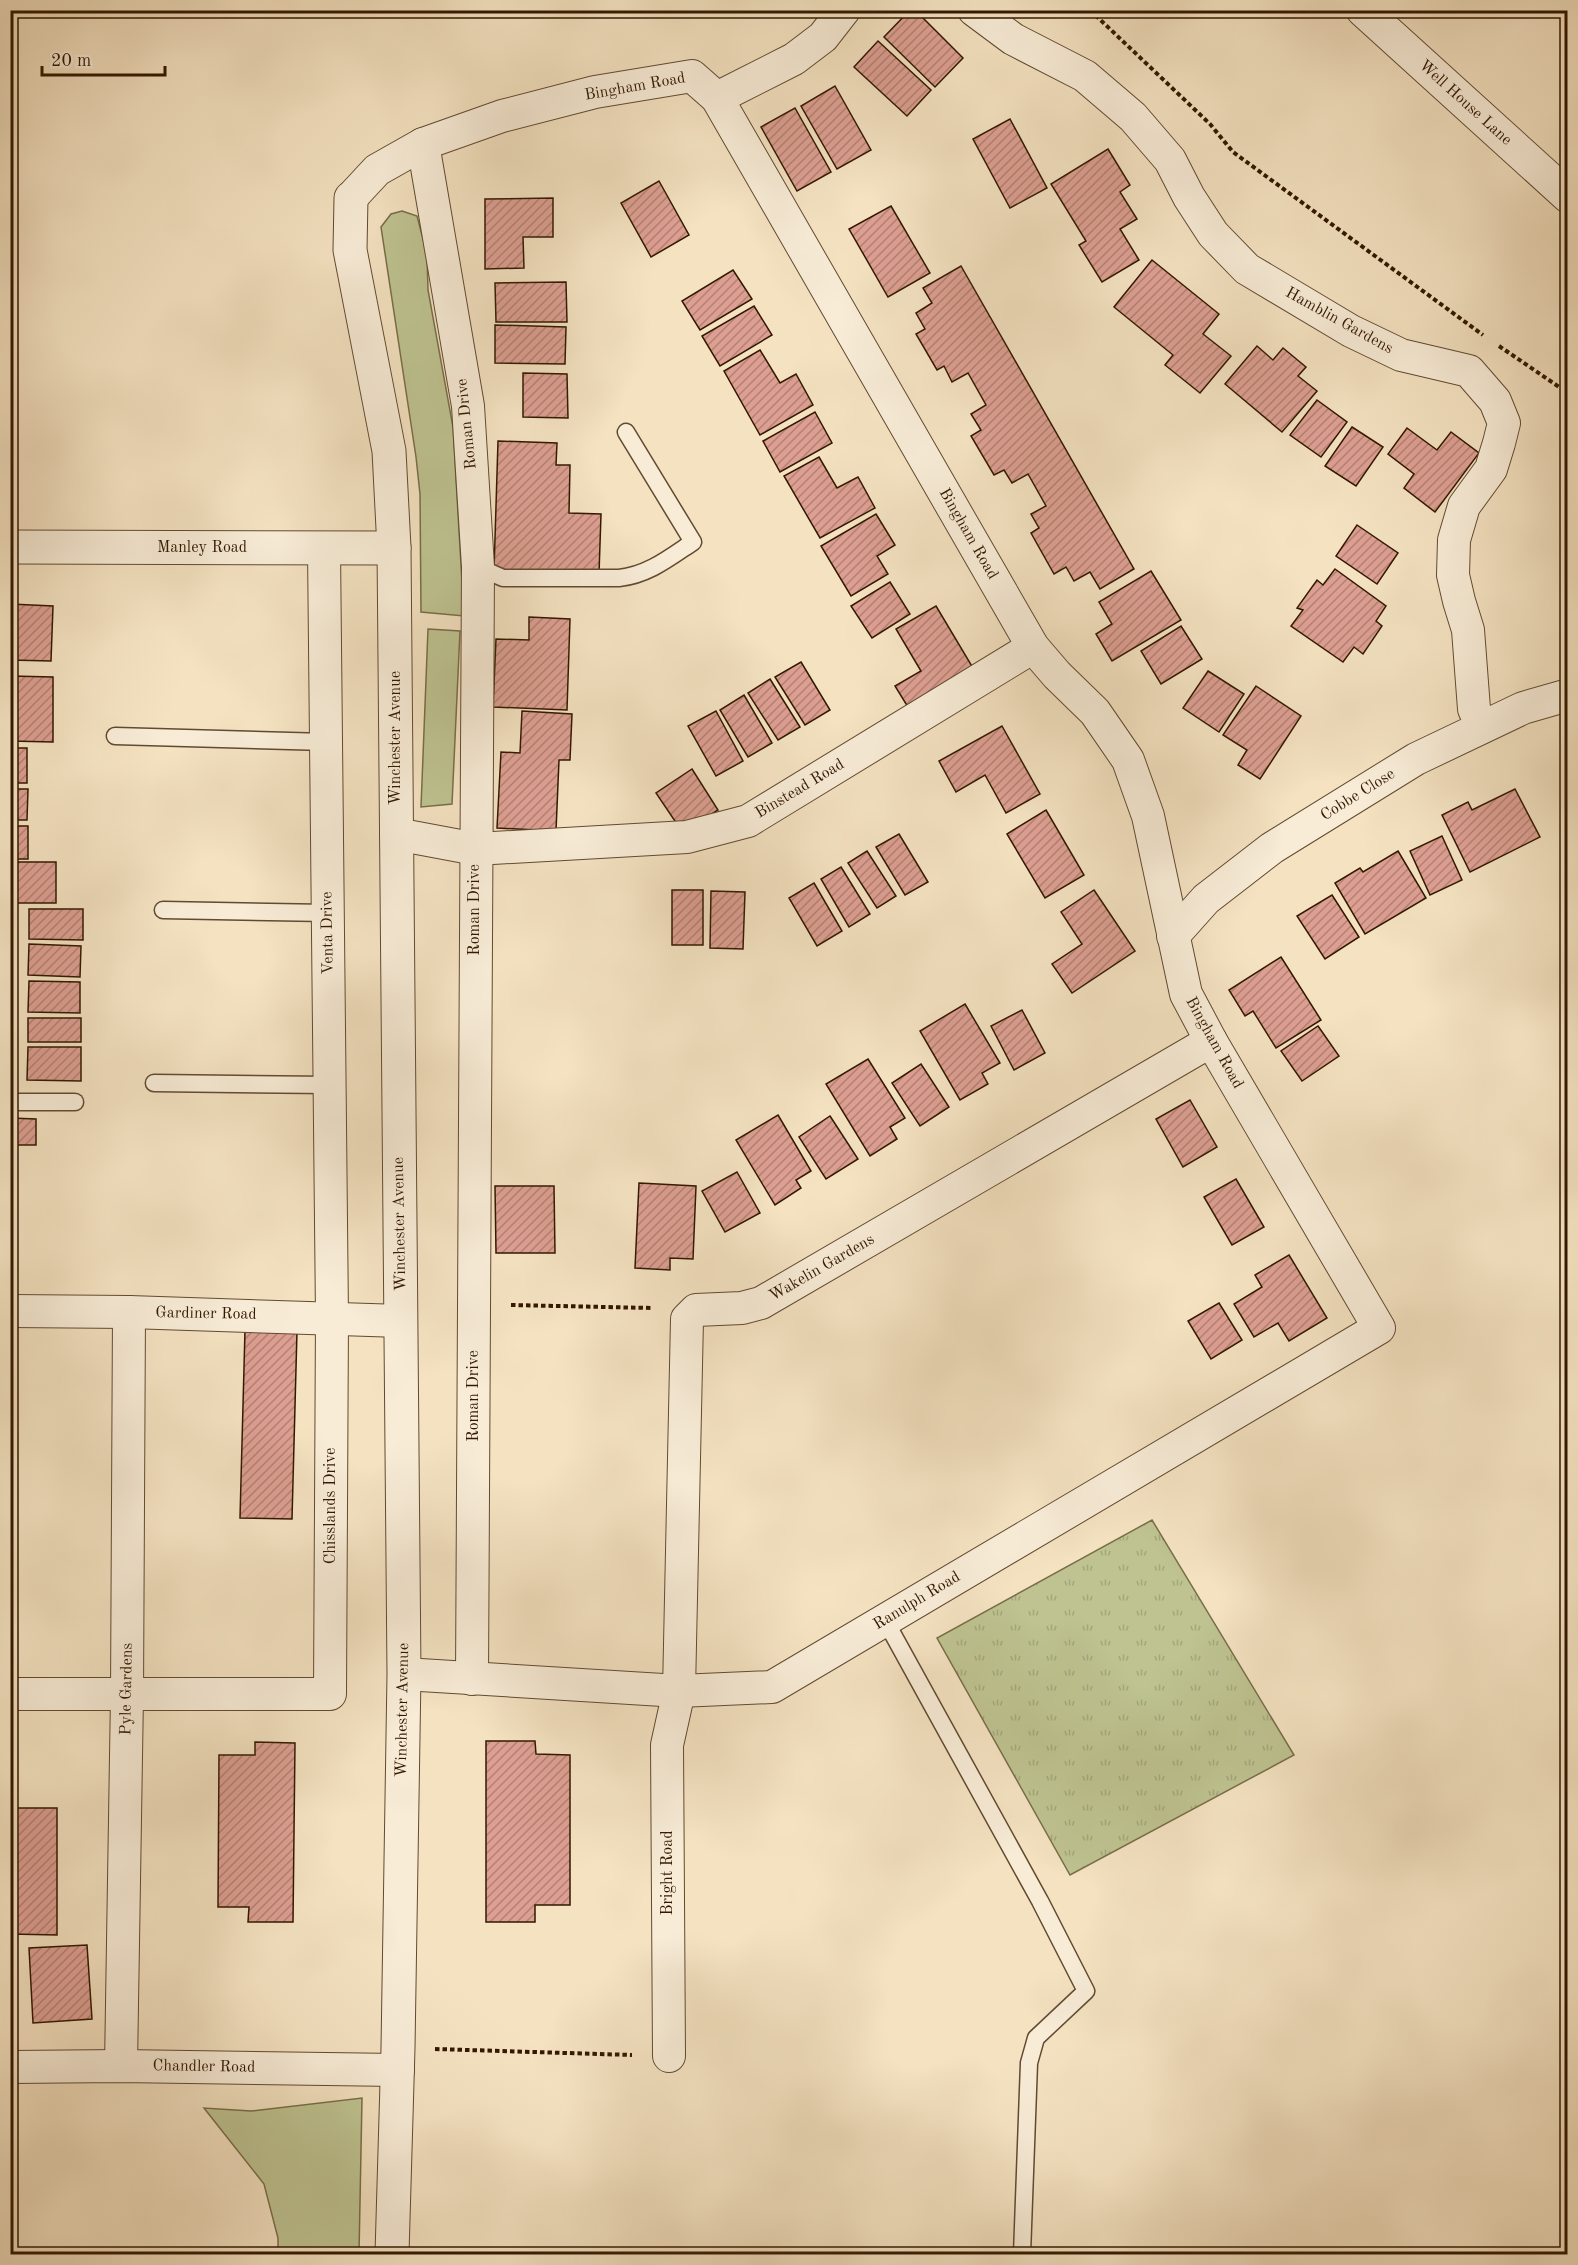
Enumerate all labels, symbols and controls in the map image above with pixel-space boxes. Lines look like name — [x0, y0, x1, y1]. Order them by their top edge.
scale bar — [42, 39, 165, 77]
text: 20 m — [51, 52, 91, 70]
street label: Well House Lane — [1416, 57, 1514, 149]
street label: Bingham Road — [583, 70, 687, 104]
street label: Hamblin Gardens — [1282, 285, 1396, 357]
street label: Roman Drive — [454, 378, 480, 470]
street label: Bingham Road — [936, 486, 1000, 582]
street label: Manley Road — [157, 540, 247, 556]
street label: Winchester Avenue — [388, 671, 404, 805]
street label: Binstead Road — [753, 756, 847, 822]
street label: Cobbe Close — [1318, 766, 1398, 824]
street label: Roman Drive — [467, 864, 483, 956]
street label: Venta Drive — [319, 891, 337, 975]
street label: Bingham Road — [1182, 994, 1246, 1092]
street label: Winchester Avenue — [391, 1157, 409, 1291]
street label: Wakelin Gardens — [767, 1231, 877, 1305]
street label: Gardiner Road — [155, 1305, 257, 1323]
street label: Roman Drive — [466, 1350, 482, 1442]
street label: Chisslands Drive — [323, 1448, 339, 1564]
street label: Ranulph Road — [871, 1569, 963, 1633]
street label: Pyle Gardens — [118, 1642, 136, 1736]
street label: Winchester Avenue — [394, 1643, 412, 1777]
street label: Bright Road — [660, 1831, 676, 1916]
street label: Chandler Road — [153, 2058, 255, 2076]

